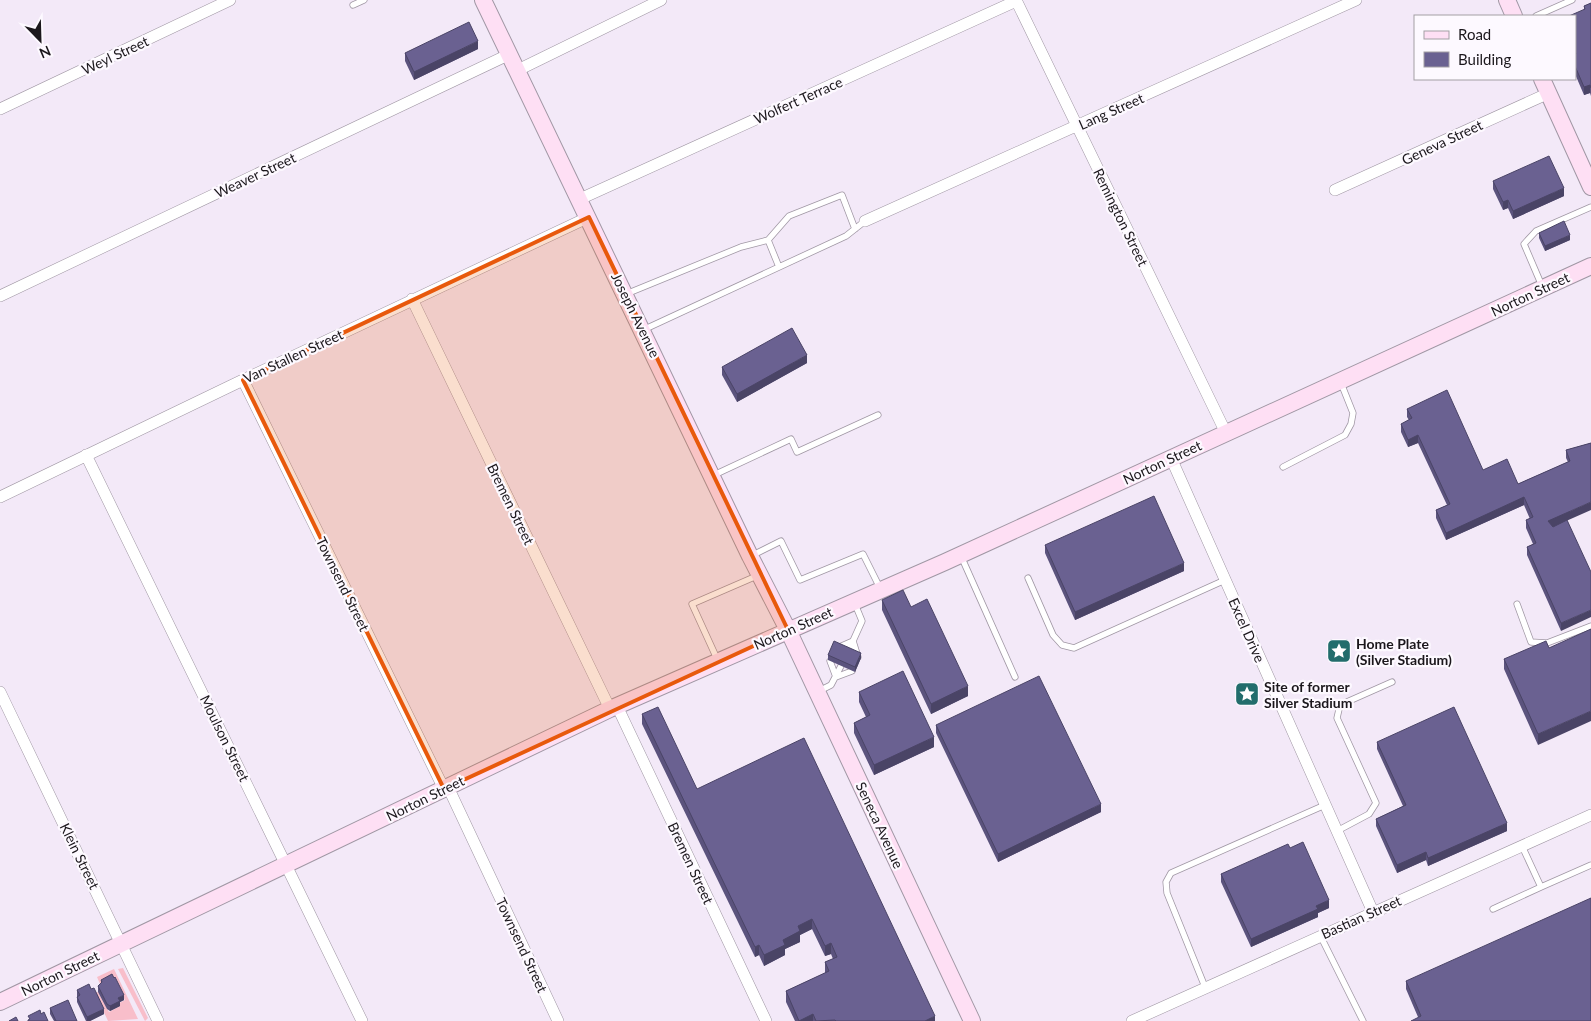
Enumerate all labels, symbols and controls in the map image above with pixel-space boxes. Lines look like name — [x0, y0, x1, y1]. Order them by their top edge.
north arrow — [15, 15, 65, 65]
legend — [1414, 15, 1576, 80]
text: Road — [1458, 25, 1491, 43]
street label: Weyl Street — [79, 32, 151, 78]
text: N — [37, 42, 54, 62]
text: Building — [1458, 50, 1511, 68]
street label: Wolfert Terrace — [751, 73, 845, 127]
street label: Lang Street — [1076, 89, 1146, 133]
street label: Geneva Street — [1399, 116, 1485, 168]
street label: Weaver Street — [212, 149, 298, 201]
street label: Remington Street — [1090, 165, 1152, 269]
street label: Norton Street — [1488, 268, 1572, 320]
street label: Joseph Avenue — [608, 270, 664, 360]
street label: Van Stallen Street — [240, 325, 346, 387]
street label: Norton Street — [1120, 436, 1204, 488]
street label: Bremen Street — [484, 461, 538, 547]
street label: Townsend Street — [313, 534, 373, 634]
street label: Excel Drive — [1225, 595, 1269, 665]
street label: Norton Street — [751, 603, 835, 653]
place label: Home Plate (Silver Stadium) — [1356, 635, 1452, 668]
place icon: Home Plate (Silver Stadium) — [1326, 638, 1352, 664]
place label: Site of former Silver Stadium — [1264, 678, 1352, 711]
place icon: Site of former Silver Stadium — [1234, 681, 1260, 707]
street label: Moulson Street — [197, 692, 253, 784]
street label: Norton Street — [383, 772, 467, 824]
street label: Seneca Avenue — [853, 779, 907, 871]
street label: Bremen Street — [665, 819, 717, 907]
street label: Klein Street — [57, 820, 103, 892]
street label: Bastian Street — [1318, 892, 1404, 942]
street label: Townsend Street — [493, 895, 551, 995]
street label: Norton Street — [18, 947, 102, 999]

